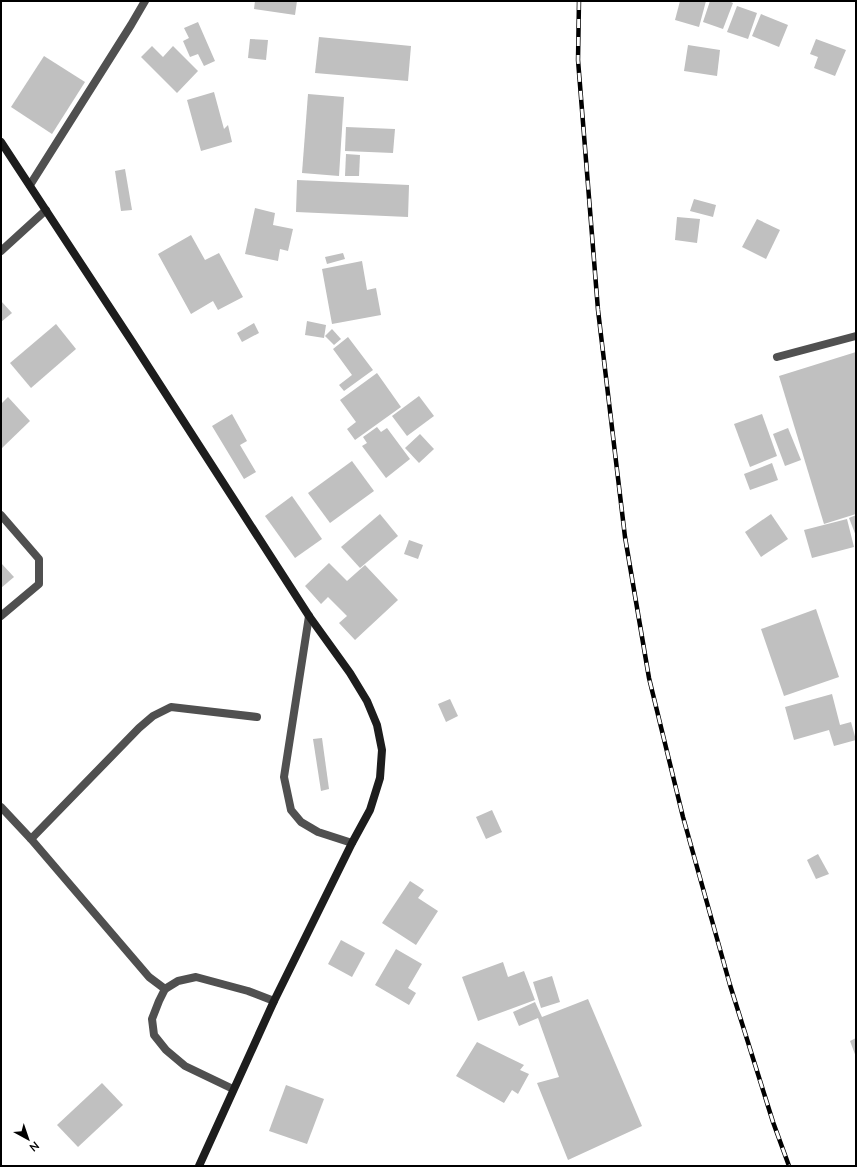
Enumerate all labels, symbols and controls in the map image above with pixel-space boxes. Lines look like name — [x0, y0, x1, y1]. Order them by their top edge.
north arrow — [8, 1119, 48, 1159]
text: N — [27, 1139, 42, 1155]

